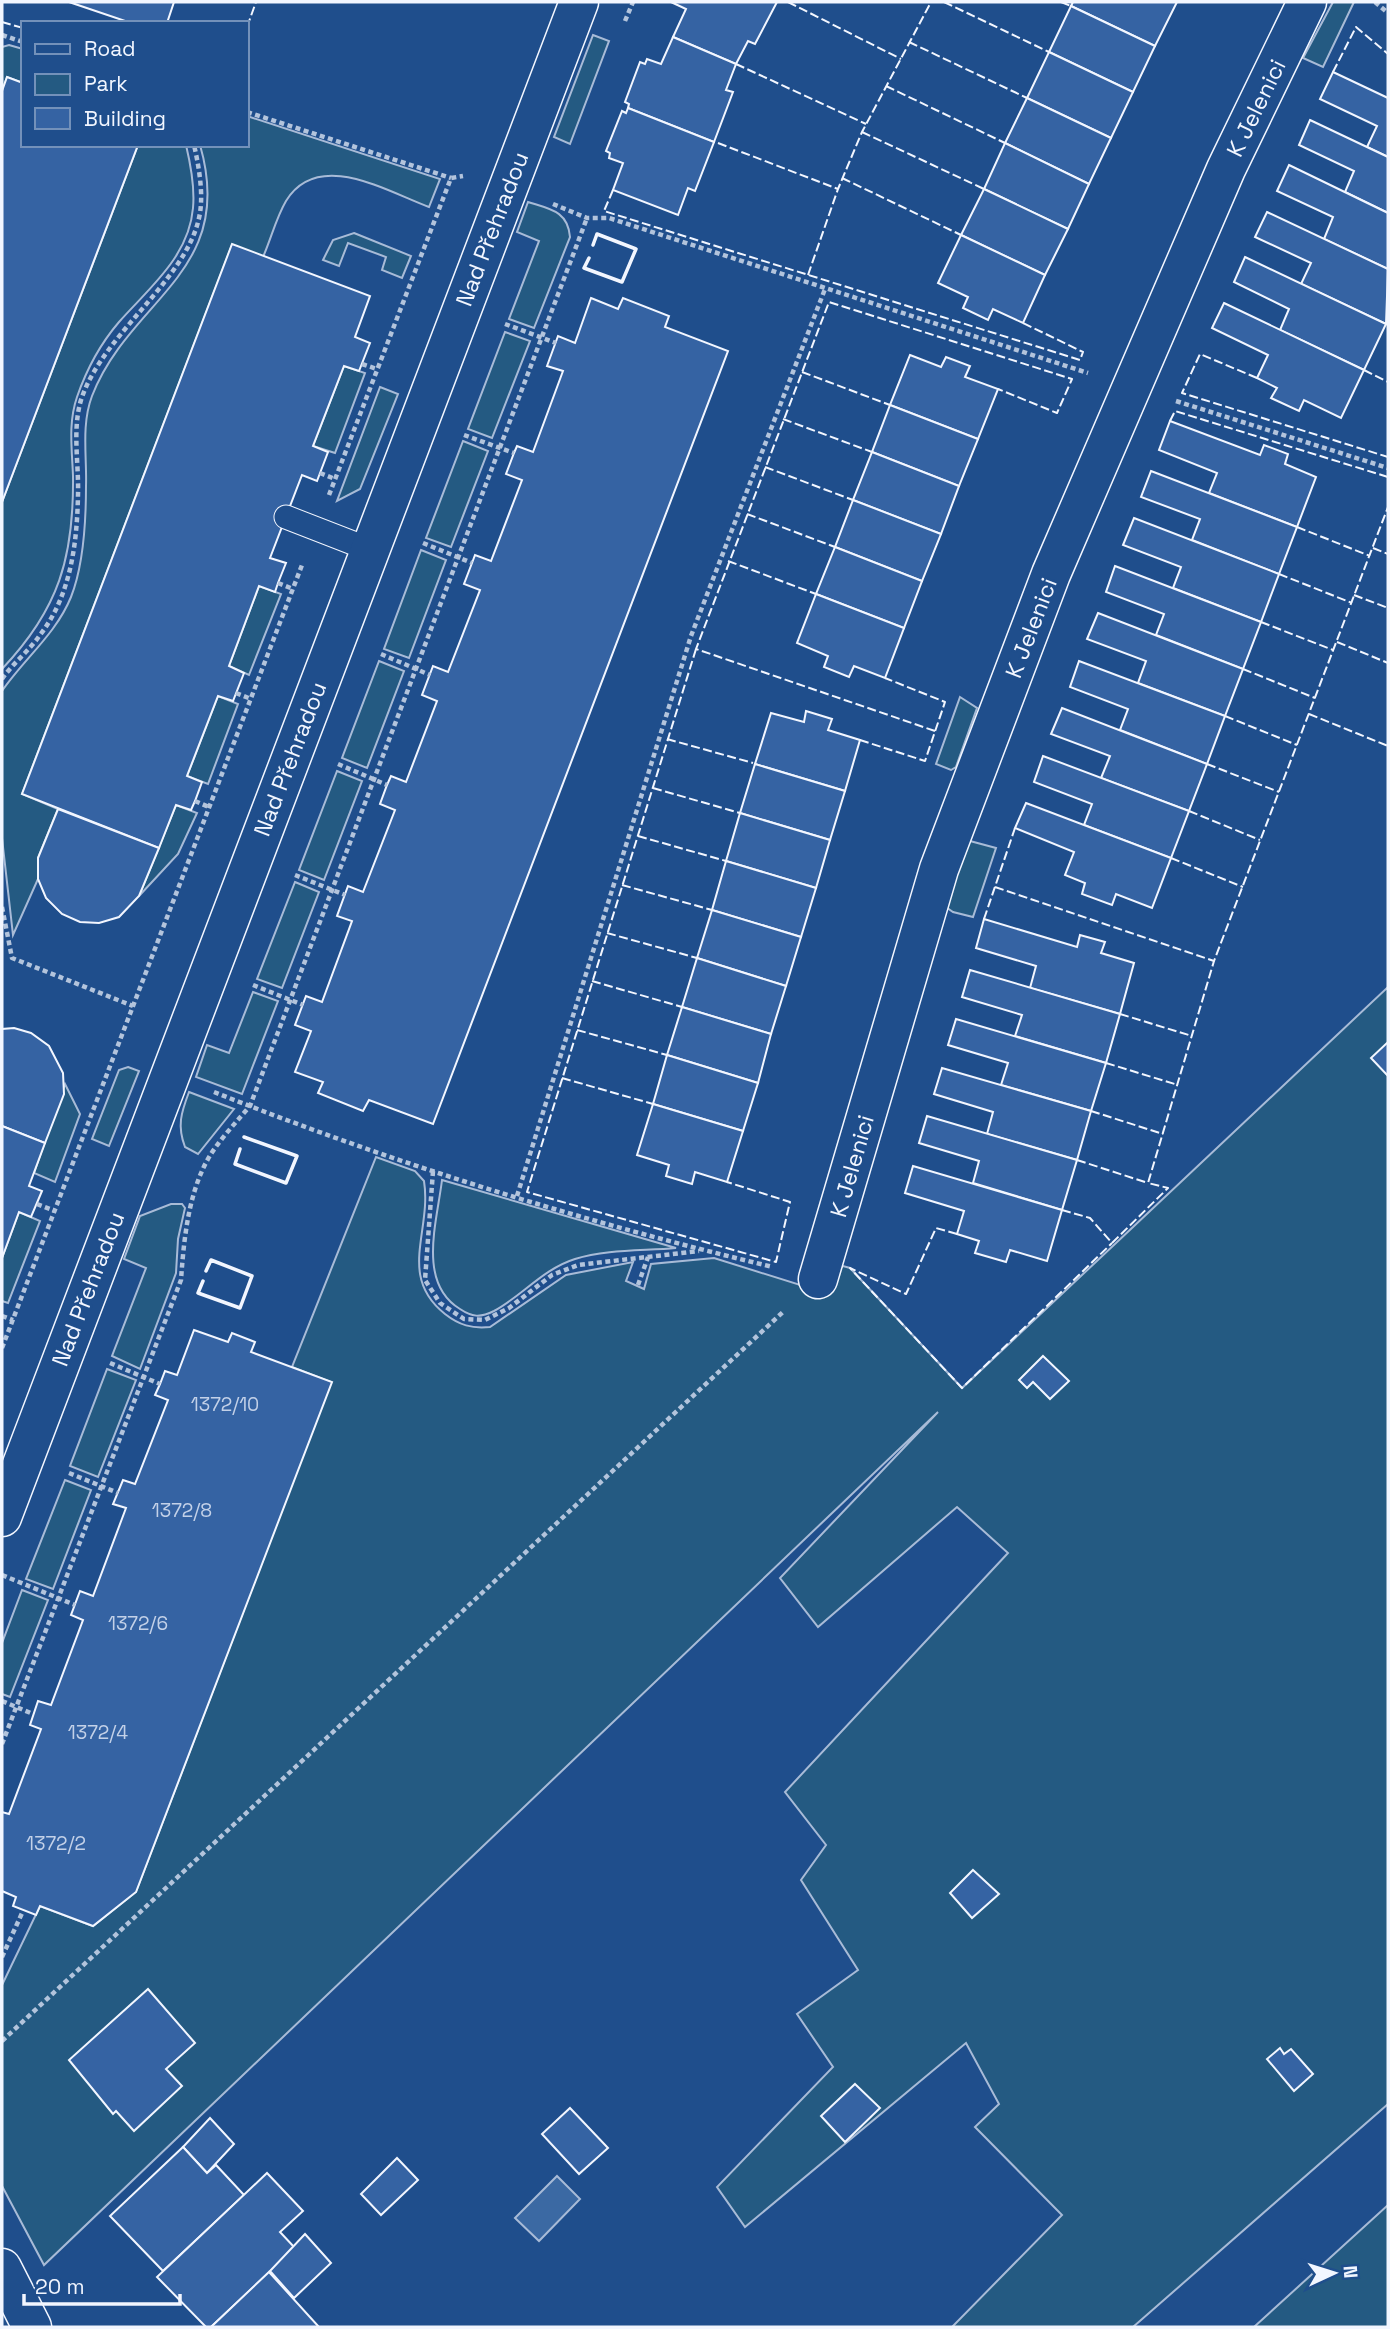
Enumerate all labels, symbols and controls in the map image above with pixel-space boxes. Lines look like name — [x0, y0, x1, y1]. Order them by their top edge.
legend — [21, 21, 248, 147]
text: Road — [84, 35, 136, 62]
street label: K Jelenici — [1220, 54, 1292, 162]
text: Park — [84, 70, 128, 97]
text: Building — [84, 105, 166, 132]
street label: Nad Přehradou — [449, 148, 535, 310]
street label: K Jelenici — [998, 574, 1064, 682]
street label: Nad Přehradou — [247, 678, 333, 840]
street label: K Jelenici — [823, 1111, 881, 1221]
street label: Nad Přehradou — [45, 1208, 131, 1370]
house number: 1372/10 — [191, 1392, 259, 1417]
house number: 1372/8 — [152, 1498, 212, 1523]
house number: 1372/6 — [108, 1611, 168, 1636]
house number: 1372/4 — [68, 1720, 128, 1745]
house number: 1372/2 — [26, 1831, 86, 1856]
north arrow — [1299, 2238, 1369, 2308]
scale bar — [24, 2262, 180, 2306]
text: N — [1338, 2265, 1363, 2279]
text: 20 m — [35, 2273, 85, 2300]

